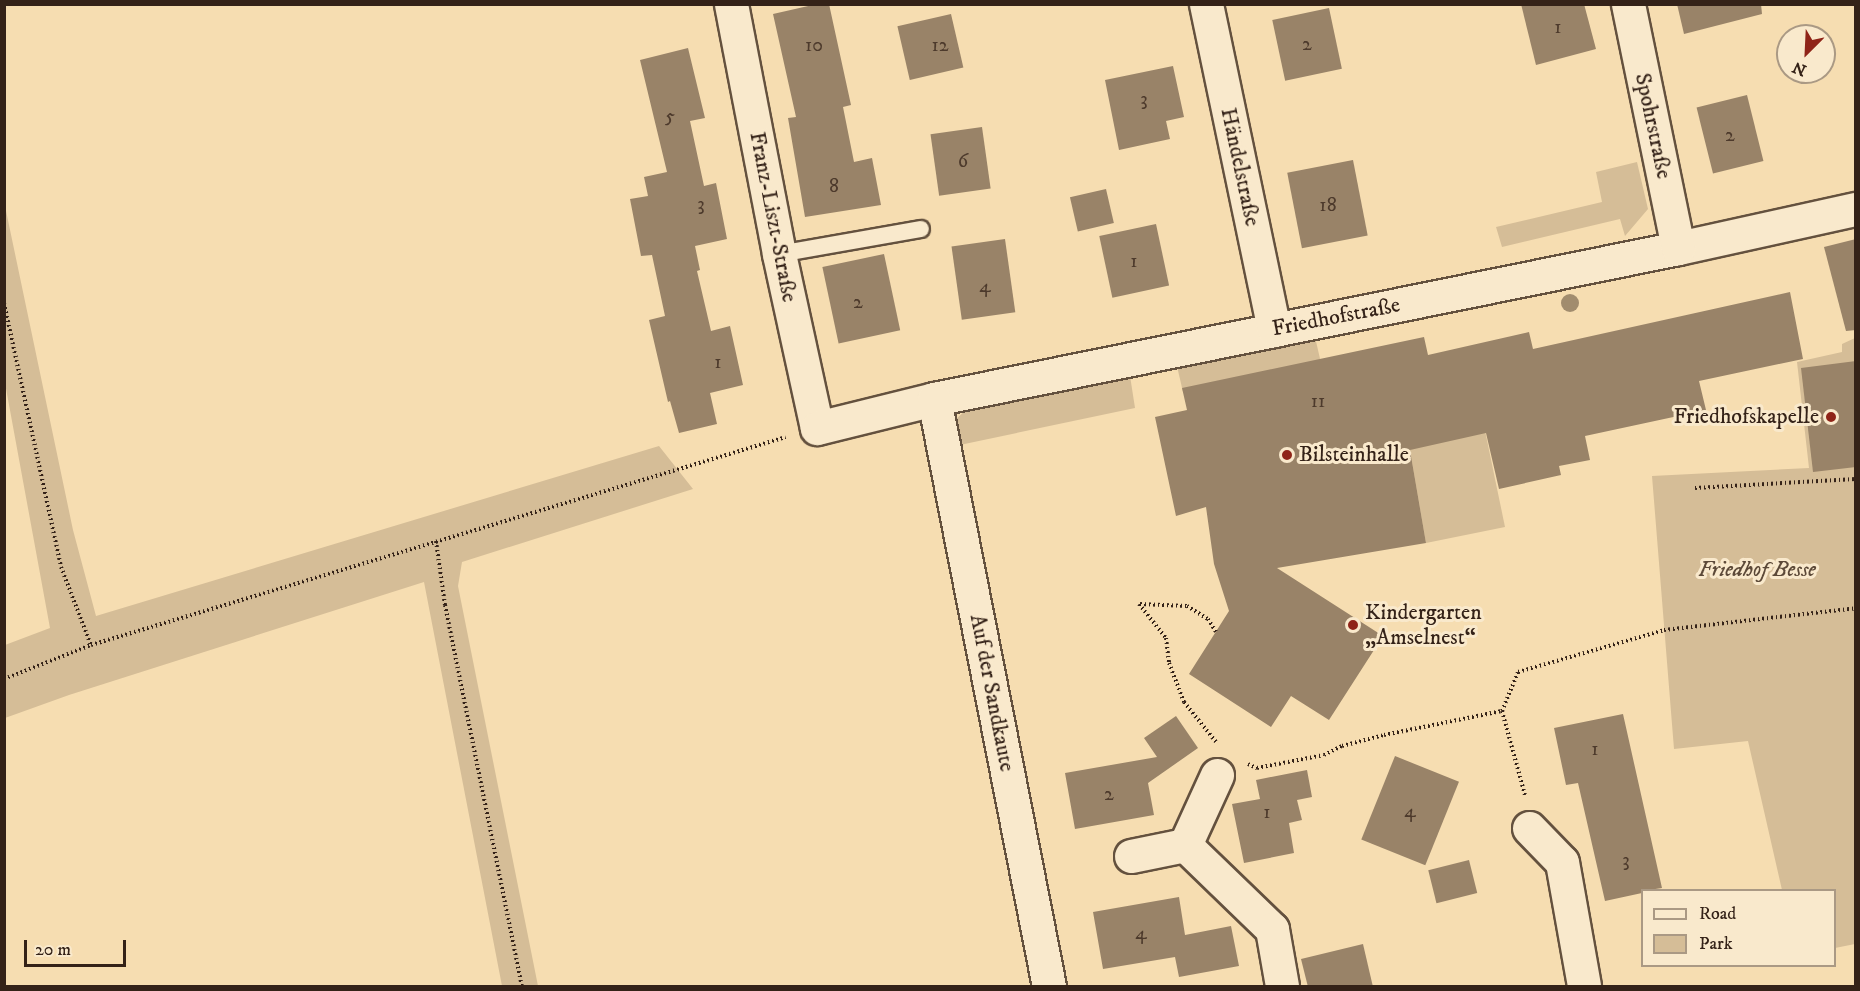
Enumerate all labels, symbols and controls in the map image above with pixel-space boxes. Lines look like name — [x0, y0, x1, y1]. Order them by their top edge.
house number: 1 — [1554, 15, 1562, 39]
north arrow — [1776, 24, 1836, 84]
house number: 2 — [1302, 32, 1312, 56]
house number: 10 — [805, 33, 823, 57]
house number: 12 — [931, 33, 949, 57]
text: N — [1789, 57, 1810, 80]
street label: Spohrstraße — [1629, 71, 1677, 181]
house number: 3 — [1140, 87, 1148, 111]
house number: 5 — [665, 104, 675, 128]
street label: Händelstraße — [1215, 105, 1265, 229]
house number: 2 — [1725, 123, 1735, 147]
street label: Franz-Liszt-Straße — [744, 130, 802, 304]
house number: 6 — [958, 149, 968, 173]
house number: 8 — [829, 174, 839, 198]
house number: 3 — [697, 192, 705, 216]
house number: 18 — [1319, 193, 1337, 217]
house number: 1 — [1130, 249, 1138, 273]
house number: 4 — [979, 274, 991, 298]
house number: 2 — [853, 290, 863, 314]
street label: Friedhofstraße — [1270, 292, 1402, 342]
house number: 1 — [714, 350, 722, 374]
house number: 11 — [1311, 389, 1325, 413]
place label: Friedhofskapelle — [1674, 404, 1819, 430]
marker: Friedhofskapelle — [1824, 410, 1838, 424]
place label: Bilsteinhalle — [1299, 442, 1409, 468]
marker: Bilsteinhalle — [1280, 448, 1294, 462]
park label: Friedhof Besse — [1698, 557, 1816, 583]
place label: Kindergarten „Amselnest“ — [1365, 599, 1482, 650]
street label: Auf der Sandkaute — [964, 612, 1020, 774]
marker: Kindergarten „Amselnest“ — [1346, 618, 1360, 632]
house number: 1 — [1591, 737, 1599, 761]
house number: 2 — [1104, 782, 1114, 806]
house number: 4 — [1404, 799, 1416, 823]
house number: 1 — [1263, 800, 1271, 824]
house number: 3 — [1622, 848, 1630, 872]
legend — [1641, 889, 1836, 967]
text: Road — [1699, 903, 1736, 925]
house number: 4 — [1135, 921, 1147, 945]
scale bar — [27, 928, 129, 966]
text: Park — [1699, 933, 1733, 955]
text: 20 m — [35, 939, 71, 961]

